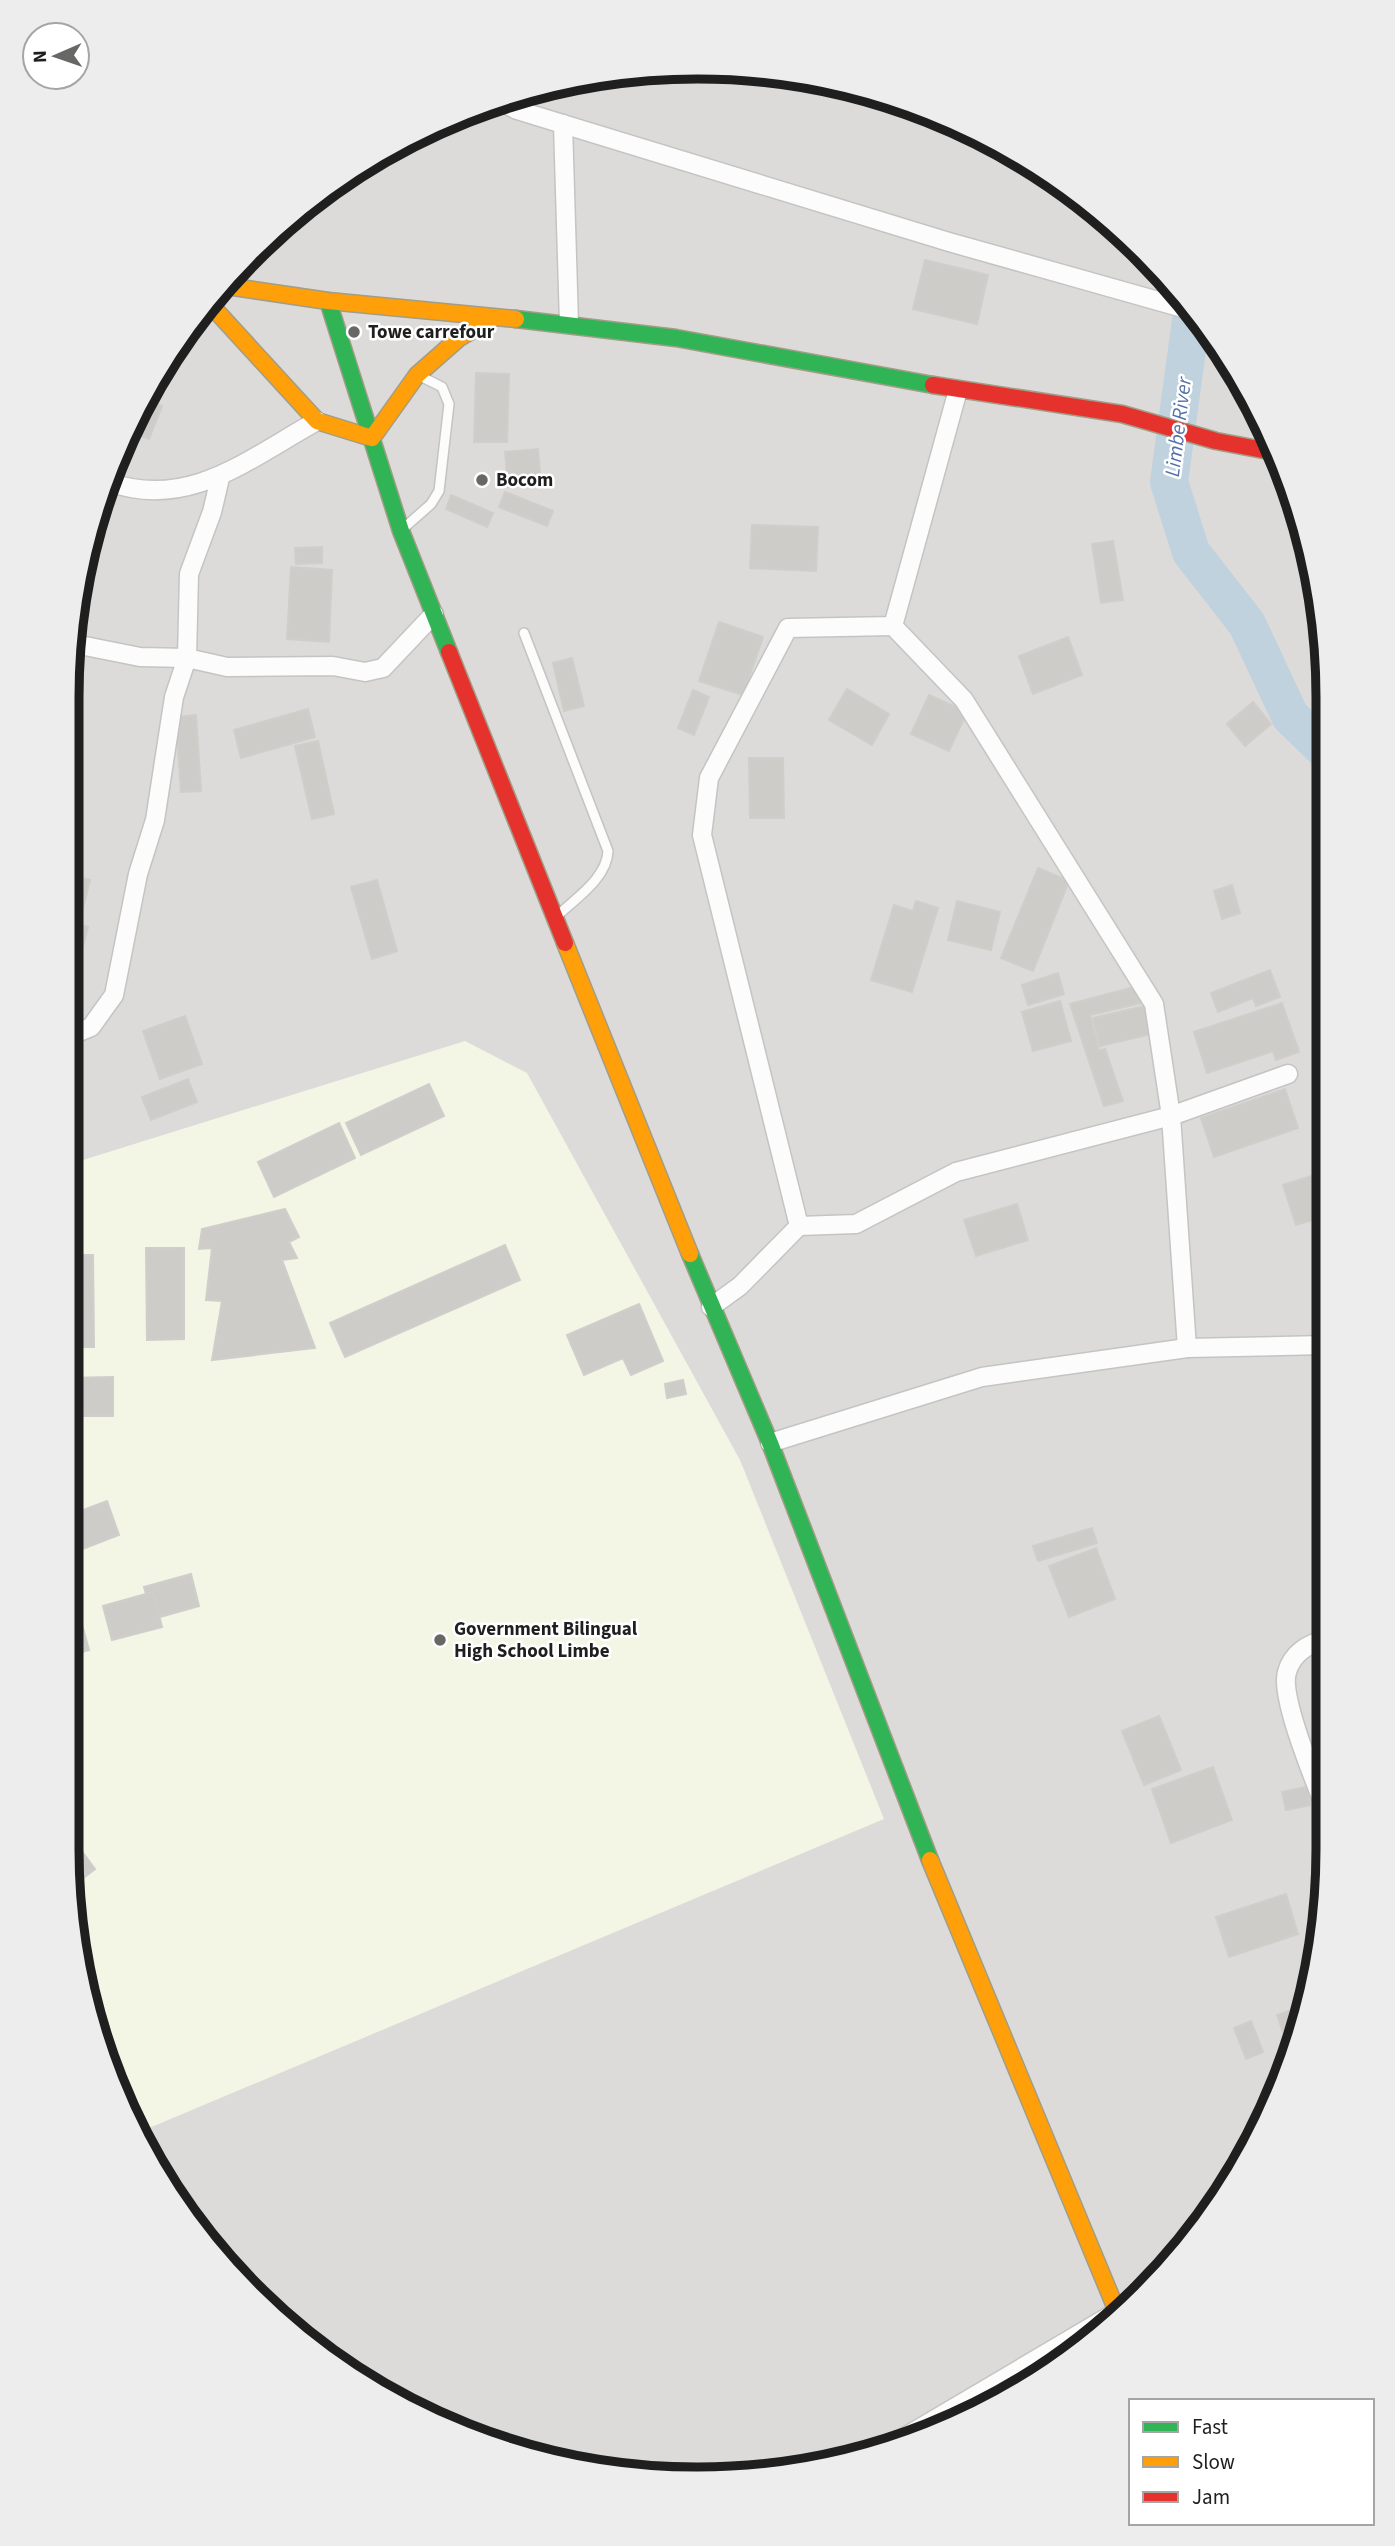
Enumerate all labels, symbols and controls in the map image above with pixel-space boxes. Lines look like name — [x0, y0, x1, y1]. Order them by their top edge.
north arrow — [21, 21, 91, 91]
text: N — [27, 50, 54, 63]
place label: Towe carrefour — [368, 319, 495, 346]
marker: Towe carrefour — [346, 324, 362, 340]
water label: Limbe River — [1157, 375, 1199, 479]
place label: Bocom — [496, 467, 553, 494]
marker: Bocom — [474, 472, 490, 488]
place label: Government Bilingual High School Limbe — [454, 1616, 638, 1665]
marker: Government Bilingual High School Limbe — [432, 1632, 448, 1648]
legend — [1129, 2399, 1374, 2525]
text: Fast — [1192, 2412, 1228, 2442]
text: Slow — [1192, 2447, 1235, 2477]
text: Jam — [1192, 2482, 1230, 2512]

